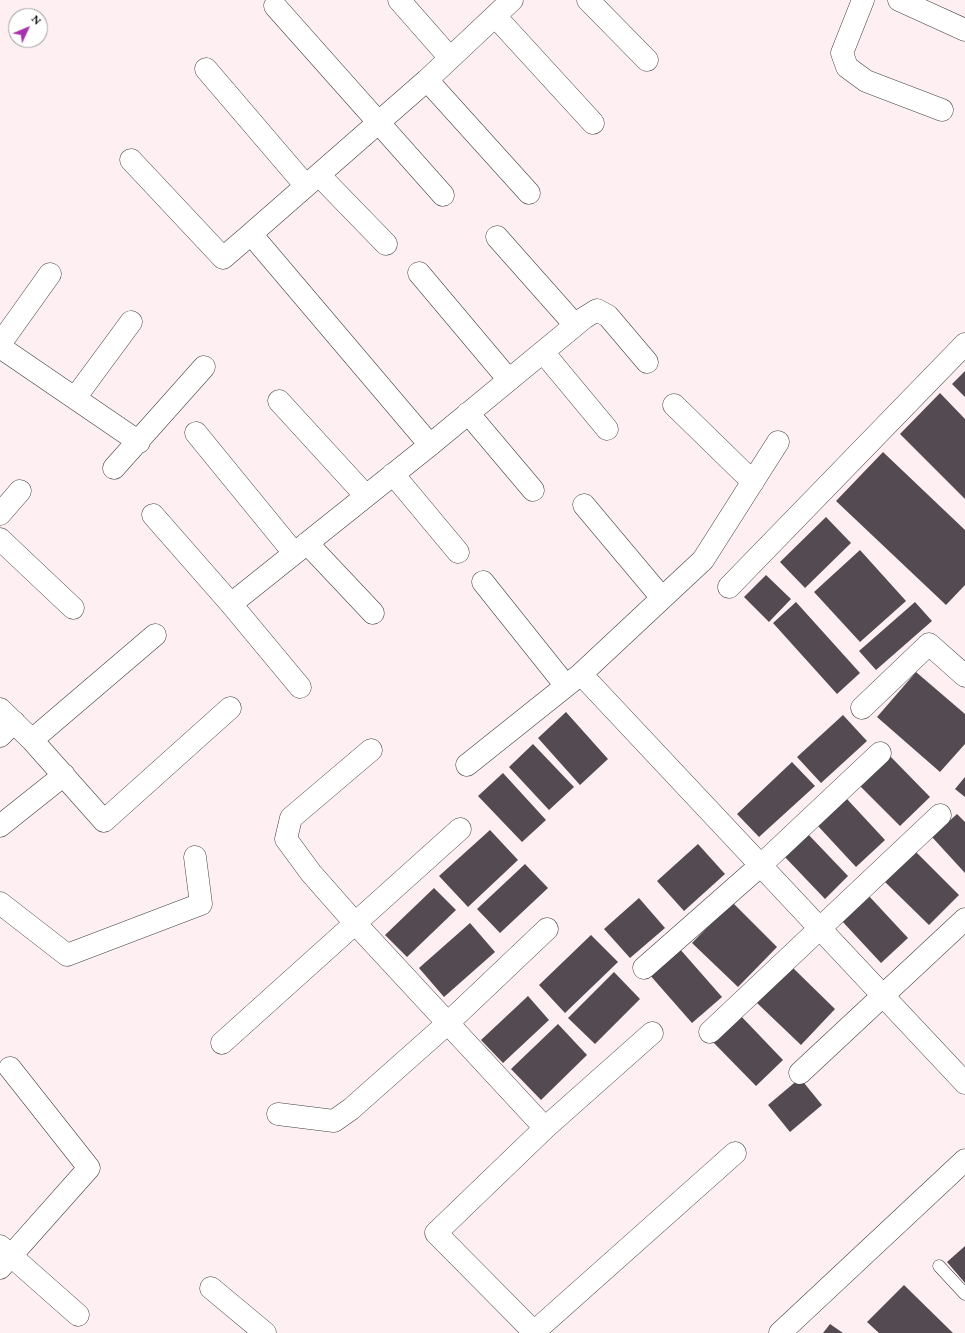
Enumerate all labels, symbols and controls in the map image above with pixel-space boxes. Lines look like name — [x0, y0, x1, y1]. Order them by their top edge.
north arrow — [8, 8, 48, 48]
text: N — [27, 11, 46, 29]

